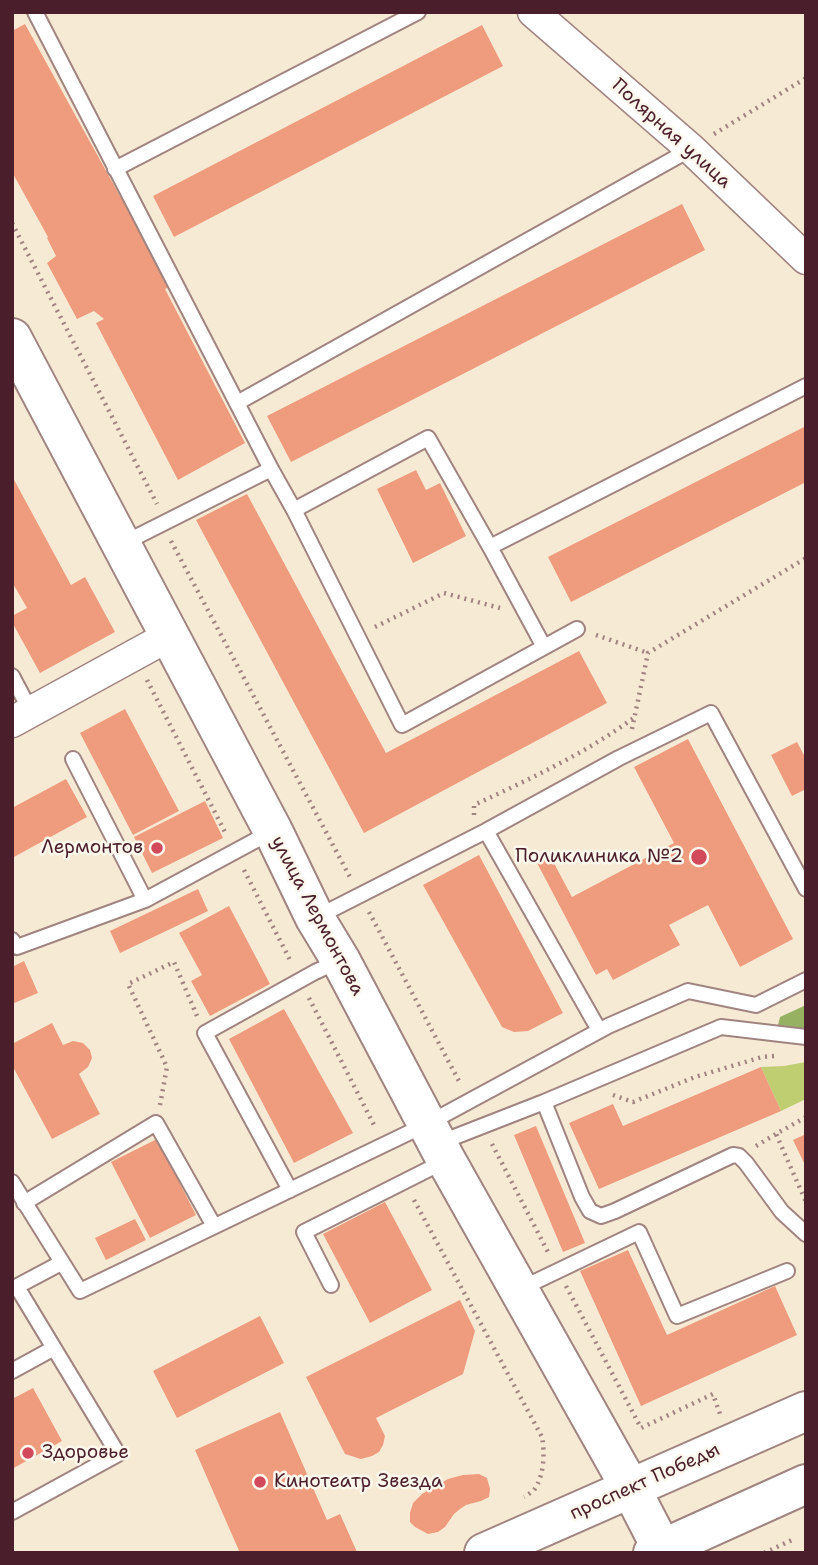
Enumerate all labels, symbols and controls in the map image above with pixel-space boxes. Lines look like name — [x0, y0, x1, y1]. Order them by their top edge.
street label: Полярная улица — [607, 74, 735, 194]
street label: улица Лермонтова — [265, 832, 369, 1000]
place label: Лермонтов — [41, 837, 143, 859]
marker: Лермонтов — [149, 840, 165, 856]
place label: Поликлиника №2 — [515, 846, 683, 868]
marker: Поликлиника №2 — [689, 847, 709, 867]
street label: проспект Победы — [567, 1439, 723, 1525]
place label: Здоровье — [42, 1442, 129, 1464]
marker: Здоровье — [20, 1445, 36, 1461]
place label: Кинотеатр Звезда — [274, 1471, 443, 1493]
marker: Кинотеатр Звезда — [252, 1474, 268, 1490]

